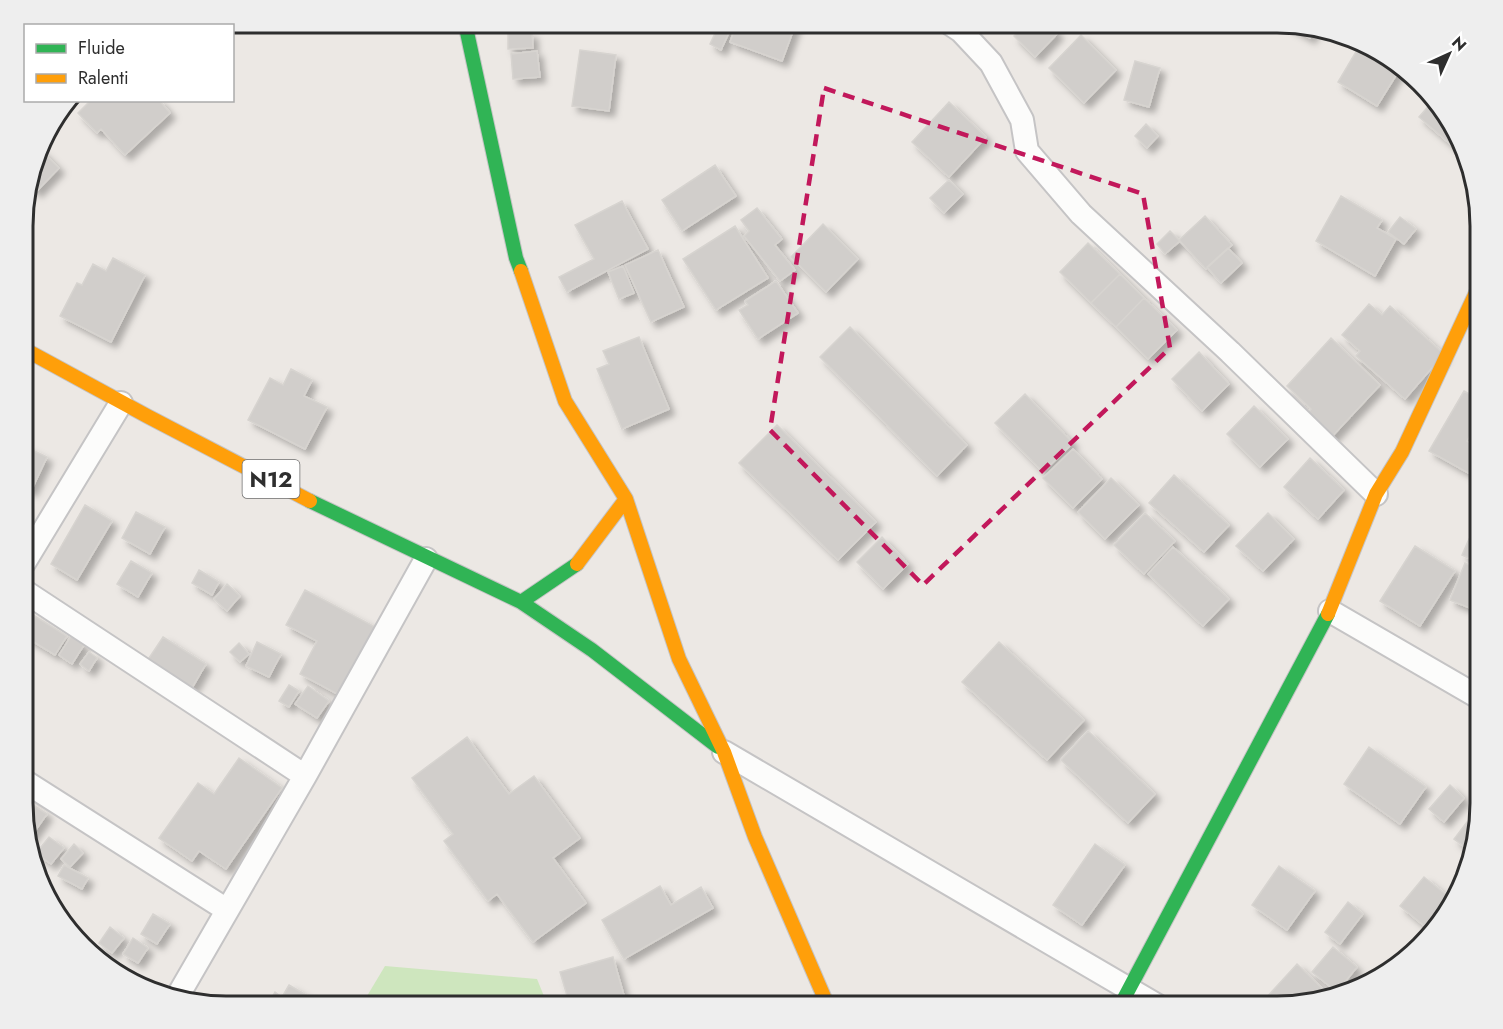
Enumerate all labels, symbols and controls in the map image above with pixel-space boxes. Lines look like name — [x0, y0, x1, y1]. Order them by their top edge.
legend — [24, 24, 234, 102]
north arrow — [1419, 24, 1479, 84]
text: N — [1447, 31, 1472, 56]
text: Fluide — [78, 35, 125, 61]
text: Ralenti — [78, 65, 129, 91]
road number: N12 — [242, 460, 300, 498]

